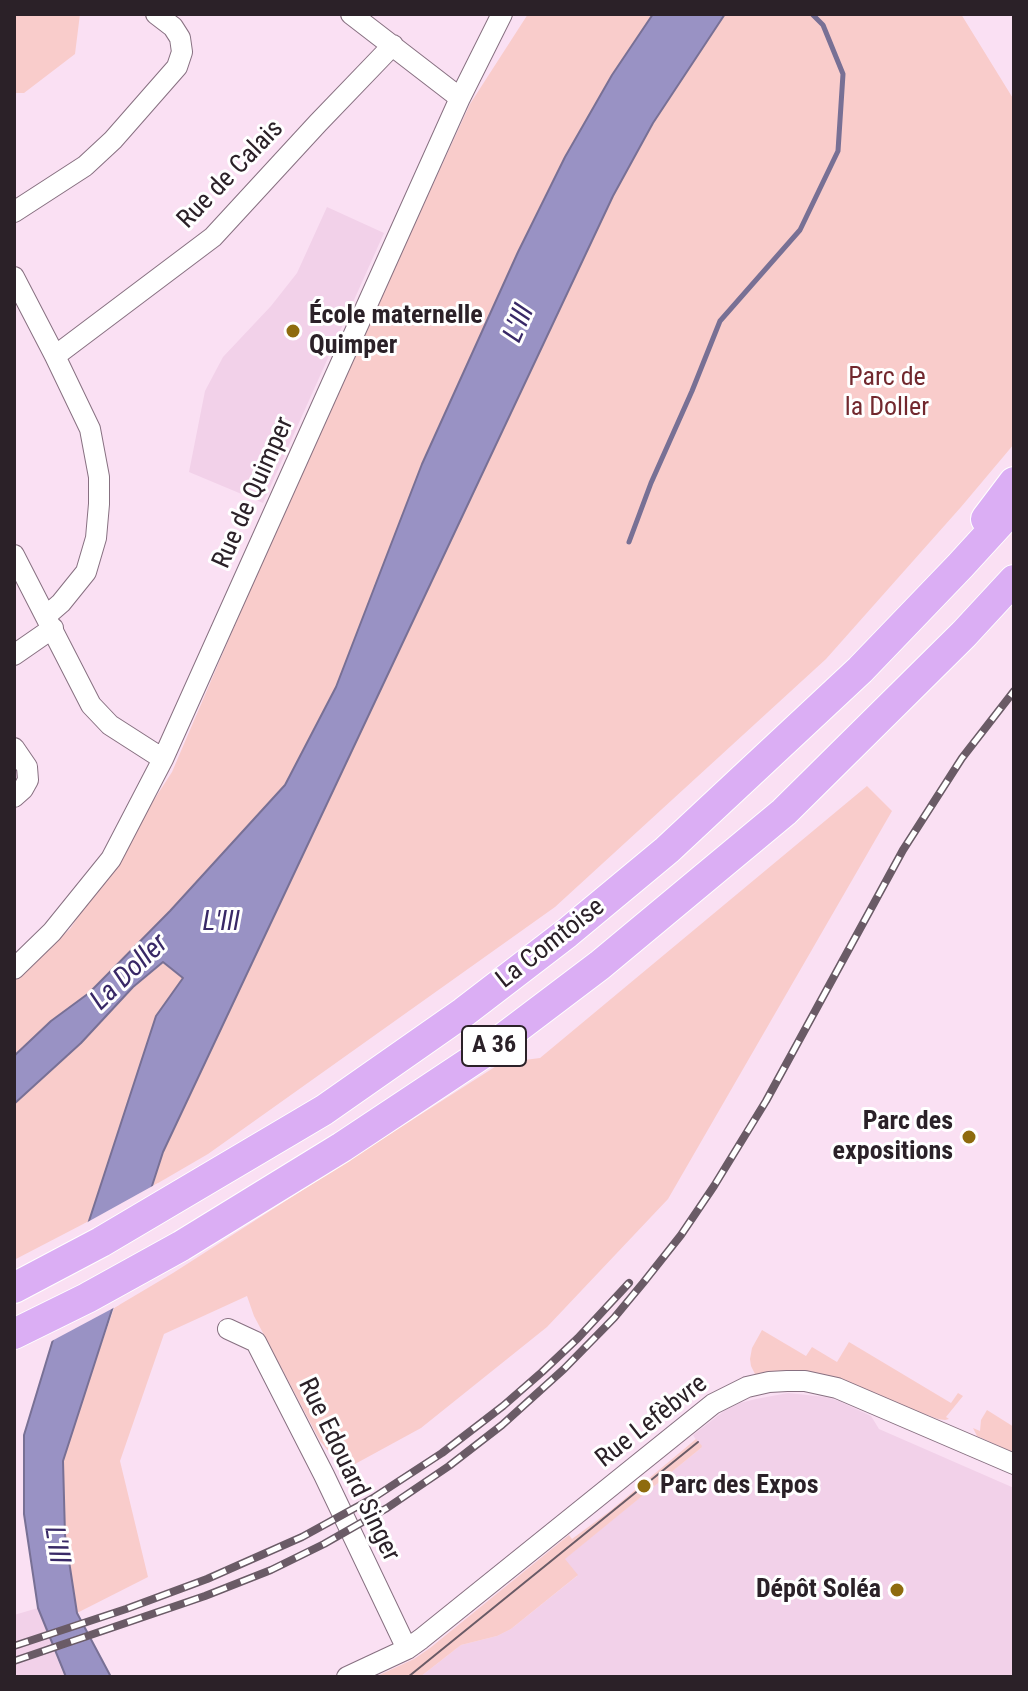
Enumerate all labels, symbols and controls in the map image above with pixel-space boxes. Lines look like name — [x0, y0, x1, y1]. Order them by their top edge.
street label: Rue de Calais — [171, 114, 291, 236]
place label: École maternelle Quimper — [309, 300, 483, 362]
water label: L'Ill — [497, 300, 543, 348]
marker: École maternelle Quimper — [284, 322, 302, 340]
park label: Parc de la Doller — [845, 362, 929, 424]
street label: Rue de Quimper — [207, 413, 301, 573]
street label: La Comtoise — [491, 892, 611, 996]
water label: L'Ill — [203, 906, 239, 940]
water label: La Doller — [84, 928, 176, 1018]
road number: A 36 — [462, 1026, 526, 1066]
place label: Parc des expositions — [833, 1106, 953, 1168]
marker: Parc des expositions — [960, 1128, 978, 1146]
street label: Rue Lefèbvre — [590, 1369, 714, 1475]
street label: Rue Edouard Singer — [290, 1373, 406, 1567]
place label: Parc des Expos — [660, 1470, 818, 1502]
marker: Parc des Expos — [635, 1477, 653, 1495]
water label: L'Ill — [36, 1524, 74, 1566]
place label: Dépôt Soléa — [756, 1574, 881, 1606]
marker: Dépôt Soléa — [888, 1581, 906, 1599]

